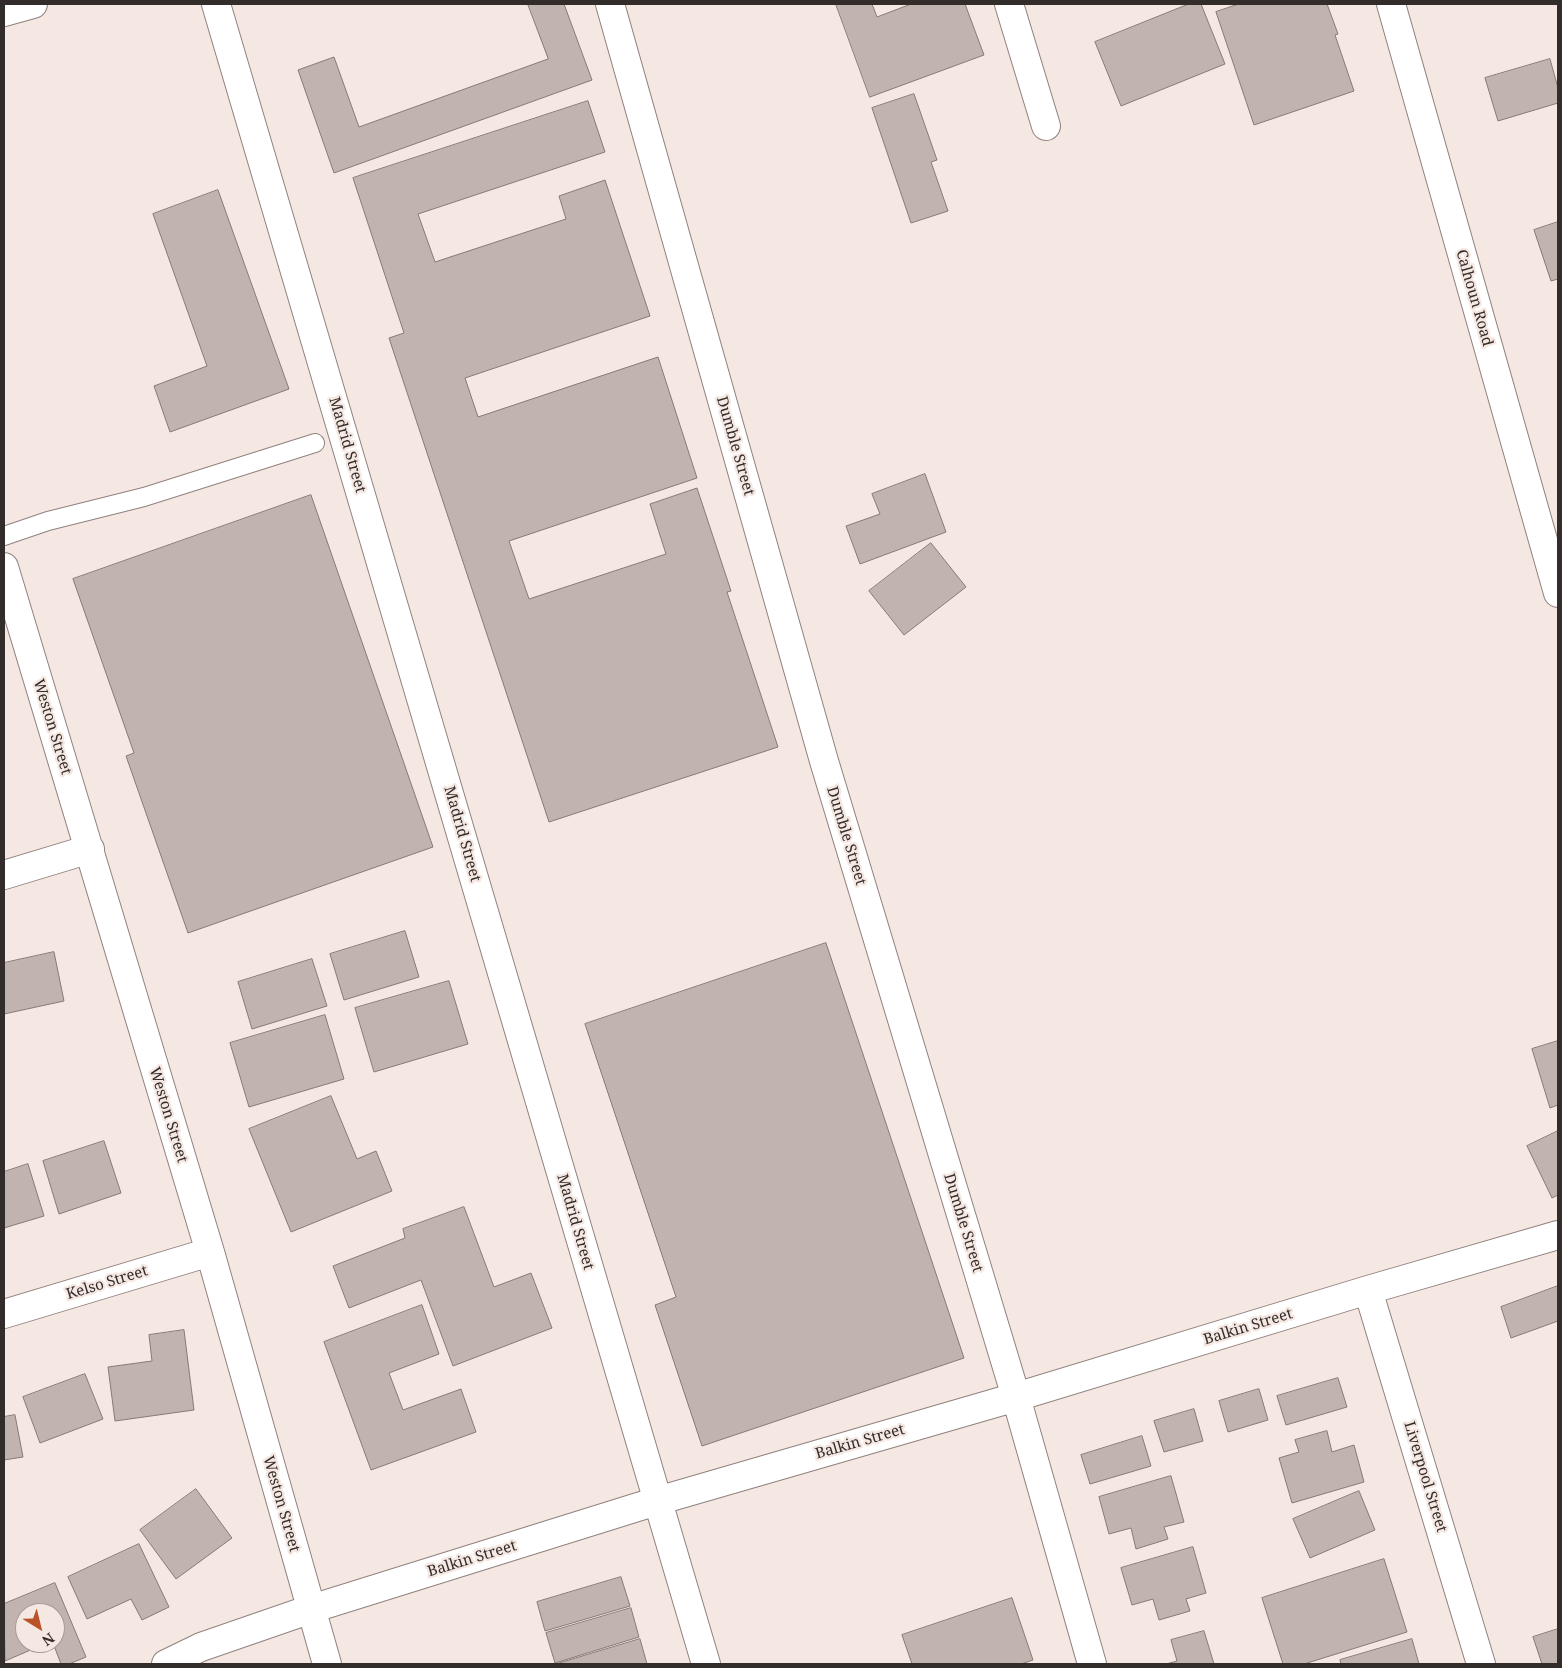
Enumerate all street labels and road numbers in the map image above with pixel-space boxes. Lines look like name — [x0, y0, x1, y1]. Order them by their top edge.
street label: Calhoun Road — [1452, 248, 1496, 348]
street label: Dumble Street — [712, 394, 758, 498]
street label: Madrid Street — [325, 395, 369, 495]
street label: Weston Street — [29, 677, 75, 777]
street label: Madrid Street — [440, 784, 484, 884]
street label: Dumble Street — [822, 784, 870, 888]
street label: Weston Street — [145, 1065, 191, 1165]
street label: Dumble Street — [939, 1171, 987, 1275]
street label: Madrid Street — [553, 1172, 597, 1272]
street label: Kelso Street — [64, 1262, 150, 1304]
street label: Balkin Street — [1201, 1305, 1295, 1349]
street label: Liverpool Street — [1400, 1419, 1450, 1535]
street label: Balkin Street — [813, 1421, 907, 1463]
street label: Weston Street — [259, 1454, 303, 1554]
street label: Balkin Street — [425, 1537, 519, 1581]

